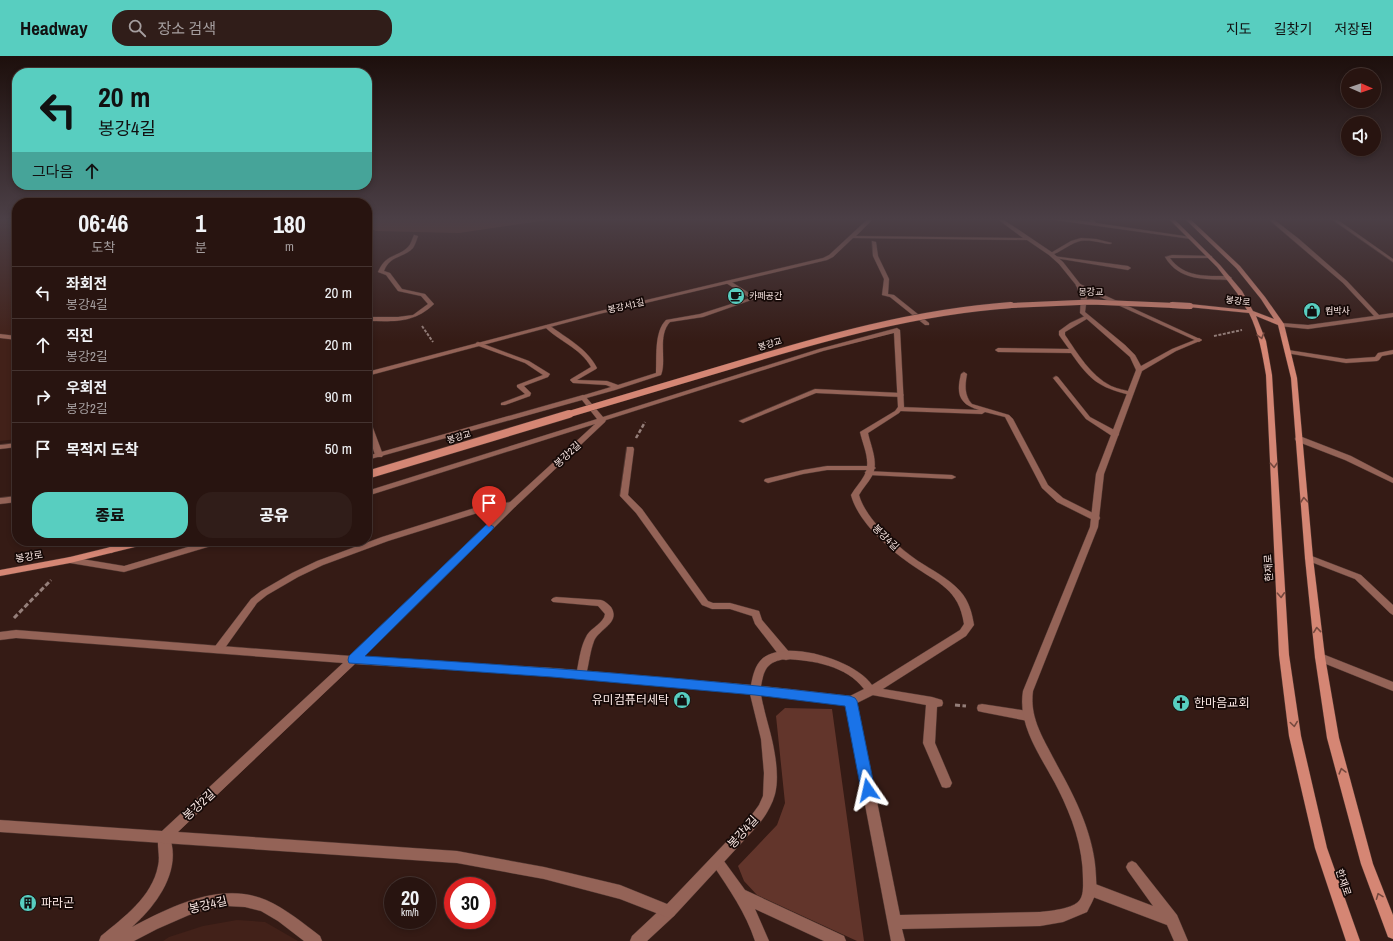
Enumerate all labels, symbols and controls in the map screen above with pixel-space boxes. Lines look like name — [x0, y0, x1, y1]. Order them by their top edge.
search box — [112, 10, 392, 46]
text: Headway — [20, 15, 88, 41]
icon: search — [126, 17, 148, 39]
text: 장소 검색 — [158, 18, 216, 39]
text: 지도 — [1226, 20, 1252, 38]
text: 길찾기 — [1274, 20, 1312, 38]
text: 저장됨 — [1334, 20, 1373, 38]
north arrow — [1341, 68, 1381, 108]
map controls — [1341, 68, 1381, 156]
text: 20 m — [98, 78, 150, 116]
icon: left — [32, 84, 84, 136]
text: 봉강4길 — [98, 116, 156, 141]
button: sound — [1341, 116, 1381, 156]
icon: ahead — [81, 160, 103, 182]
text: 그다음 — [32, 161, 73, 182]
text: 06:46 — [78, 207, 129, 239]
text: 1 — [195, 207, 206, 239]
text: 180 — [273, 208, 306, 240]
text: m — [285, 238, 294, 255]
text: 도착 — [91, 239, 115, 256]
text: 분 — [195, 239, 207, 256]
text: 좌회전 — [66, 273, 107, 294]
icon: left — [32, 282, 54, 304]
text: 20 m — [325, 282, 352, 303]
cafe icon: 카페공간 — [726, 286, 746, 306]
street label: 봉강교 — [1079, 286, 1103, 298]
place label: 카페공간 — [749, 290, 783, 302]
street label: 봉강로 — [1225, 294, 1251, 308]
text: 봉강4길 — [66, 296, 108, 313]
street label: 봉강서1길 — [607, 296, 645, 316]
shop icon: 컴박사 — [1302, 301, 1322, 321]
place label: 컴박사 — [1325, 305, 1350, 317]
text: 직진 — [66, 325, 94, 346]
one-way arrow — [1256, 332, 1265, 339]
icon: ahead — [32, 334, 54, 356]
text: 20 m — [325, 334, 352, 355]
street label: 봉강교 — [756, 335, 784, 353]
text: 봉강2길 — [66, 348, 108, 365]
text: 우회전 — [66, 377, 107, 398]
icon: right — [32, 386, 54, 408]
text: 90 m — [325, 386, 352, 407]
text: 봉강2길 — [66, 400, 108, 417]
street label: 봉강교 — [445, 428, 473, 446]
icon: arrive — [32, 438, 54, 460]
text: 50 m — [325, 438, 352, 459]
text: 목적지 도착 — [66, 439, 138, 460]
street label: 봉강2길 — [551, 439, 584, 470]
one-way arrow — [1269, 462, 1278, 468]
pin — [472, 486, 506, 527]
button: 종료 — [32, 492, 188, 538]
button: 공유 — [196, 492, 352, 538]
icon: arrive — [478, 492, 500, 514]
one-way arrow — [1300, 497, 1309, 503]
street label: 봉강4길 — [870, 522, 902, 553]
street label: 봉강로 — [14, 548, 44, 565]
street label: 한재로 — [1261, 554, 1276, 582]
one-way arrow — [1276, 592, 1285, 598]
one-way arrow — [1313, 627, 1322, 633]
shop icon: 유미컴퓨터세탁 — [672, 690, 692, 710]
place label: 유미컴퓨터세탁 — [592, 692, 669, 708]
church icon: 한마음교회 — [1171, 693, 1191, 713]
place label: 한마음교회 — [1194, 695, 1249, 711]
one-way arrow — [1289, 721, 1298, 727]
one-way arrow — [1338, 768, 1346, 775]
position arrow — [847, 769, 889, 811]
street label: 봉강2길 — [179, 786, 219, 824]
street label: 봉강4길 — [724, 812, 762, 852]
street label: 한재로 — [1333, 867, 1354, 897]
speed limit sign: 30 — [444, 877, 496, 929]
text: 20 — [401, 884, 419, 911]
one-way arrow — [1375, 892, 1383, 899]
building icon: 파라곤 — [18, 893, 38, 913]
street label: 봉강4길 — [187, 893, 229, 917]
place label: 파라곤 — [41, 895, 74, 911]
text: km/h — [401, 906, 419, 919]

